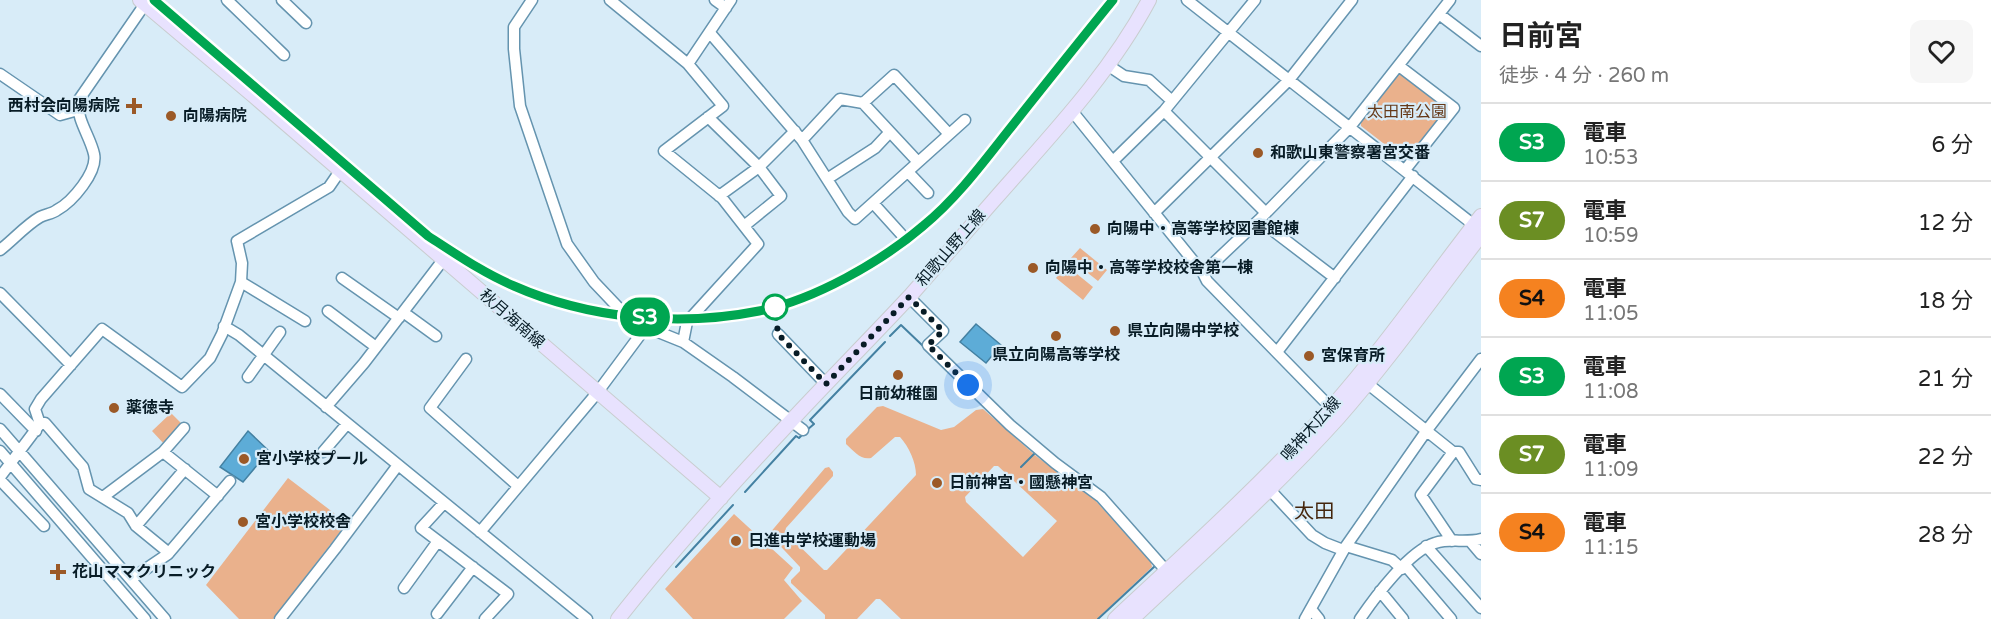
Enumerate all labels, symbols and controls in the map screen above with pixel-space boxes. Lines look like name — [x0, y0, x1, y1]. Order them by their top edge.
text: 日前宮 — [1499, 19, 1583, 53]
button: heart — [1910, 20, 1973, 83]
text: 徒歩 · 4 分 · 260 m — [1499, 64, 1669, 88]
place label: 西村会向陽病院 — [8, 96, 120, 116]
marker: 西村会向陽病院 — [125, 97, 143, 115]
park label: 太田南公園 — [1367, 102, 1447, 122]
place label: 向陽病院 — [183, 106, 247, 126]
marker: 向陽病院 — [164, 109, 178, 123]
text: 電車 — [1583, 120, 1627, 146]
text: S3 — [1519, 130, 1545, 155]
text: 6 分 — [1931, 132, 1973, 158]
place label: 和歌山東警察署宮交番 — [1270, 143, 1430, 163]
marker: 和歌山東警察署宮交番 — [1251, 146, 1265, 160]
text: 10:53 — [1583, 146, 1638, 170]
text: 電車 — [1583, 198, 1627, 224]
street label: 和歌山野上線 — [912, 205, 990, 291]
text: S7 — [1519, 208, 1545, 233]
text: 12 分 — [1918, 210, 1973, 236]
place label: 向陽中・高等学校図書館棟 — [1107, 219, 1299, 239]
marker: 向陽中・高等学校図書館棟 — [1088, 222, 1102, 236]
text: 10:59 — [1583, 224, 1638, 248]
place label: 向陽中・高等学校校舎第一棟 — [1045, 258, 1253, 278]
marker: 向陽中・高等学校校舎第一棟 — [1026, 261, 1040, 275]
text: 電車 — [1583, 276, 1627, 302]
street label: 秋月海南線 — [475, 285, 549, 353]
text: S4 — [1519, 286, 1545, 311]
text: 18 分 — [1918, 288, 1973, 314]
unlabelled marker — [762, 294, 788, 320]
line badge: S3 — [618, 298, 672, 336]
text: 11:05 — [1583, 302, 1638, 326]
text: S3 — [632, 305, 658, 330]
place label: 県立向陽中学校 — [1127, 321, 1239, 341]
marker: 県立向陽中学校 — [1108, 324, 1122, 338]
marker: 県立向陽高等学校 — [1049, 329, 1063, 343]
place label: 県立向陽高等学校 — [992, 345, 1120, 365]
place label: 宮保育所 — [1321, 346, 1385, 366]
marker: 宮保育所 — [1302, 349, 1316, 363]
text: 電車 — [1583, 354, 1627, 380]
text: S3 — [1519, 364, 1545, 389]
text: 21 分 — [1918, 366, 1973, 392]
marker: 日前幼稚園 — [891, 368, 905, 382]
your location — [953, 370, 983, 400]
text: 11:08 — [1583, 380, 1638, 404]
place label: 日前幼稚園 — [858, 384, 938, 404]
street label: 鳴神木広線 — [1277, 393, 1345, 465]
place label: 薬徳寺 — [126, 398, 174, 418]
marker: 薬徳寺 — [107, 401, 121, 415]
text: 電車 — [1583, 432, 1627, 458]
text: S7 — [1519, 442, 1545, 467]
text: 22 分 — [1918, 444, 1973, 470]
place label: 宮小学校プール — [256, 449, 368, 469]
marker: 宮小学校プール — [237, 452, 251, 466]
text: 11:09 — [1583, 458, 1638, 482]
place label: 日前神宮・國懸神宮 — [949, 473, 1093, 493]
marker: 日前神宮・國懸神宮 — [930, 476, 944, 490]
district label: 太田 — [1294, 500, 1334, 524]
text: 電車 — [1583, 510, 1627, 536]
place label: 宮小学校校舎 — [255, 512, 351, 532]
marker: 宮小学校校舎 — [236, 515, 250, 529]
text: S4 — [1519, 520, 1545, 545]
text: 28 分 — [1918, 522, 1973, 548]
place label: 日進中学校運動場 — [748, 531, 876, 551]
marker: 日進中学校運動場 — [729, 534, 743, 548]
text: 11:15 — [1583, 536, 1638, 560]
place label: 花山ママクリニック — [72, 562, 216, 582]
marker: 花山ママクリニック — [49, 563, 67, 581]

